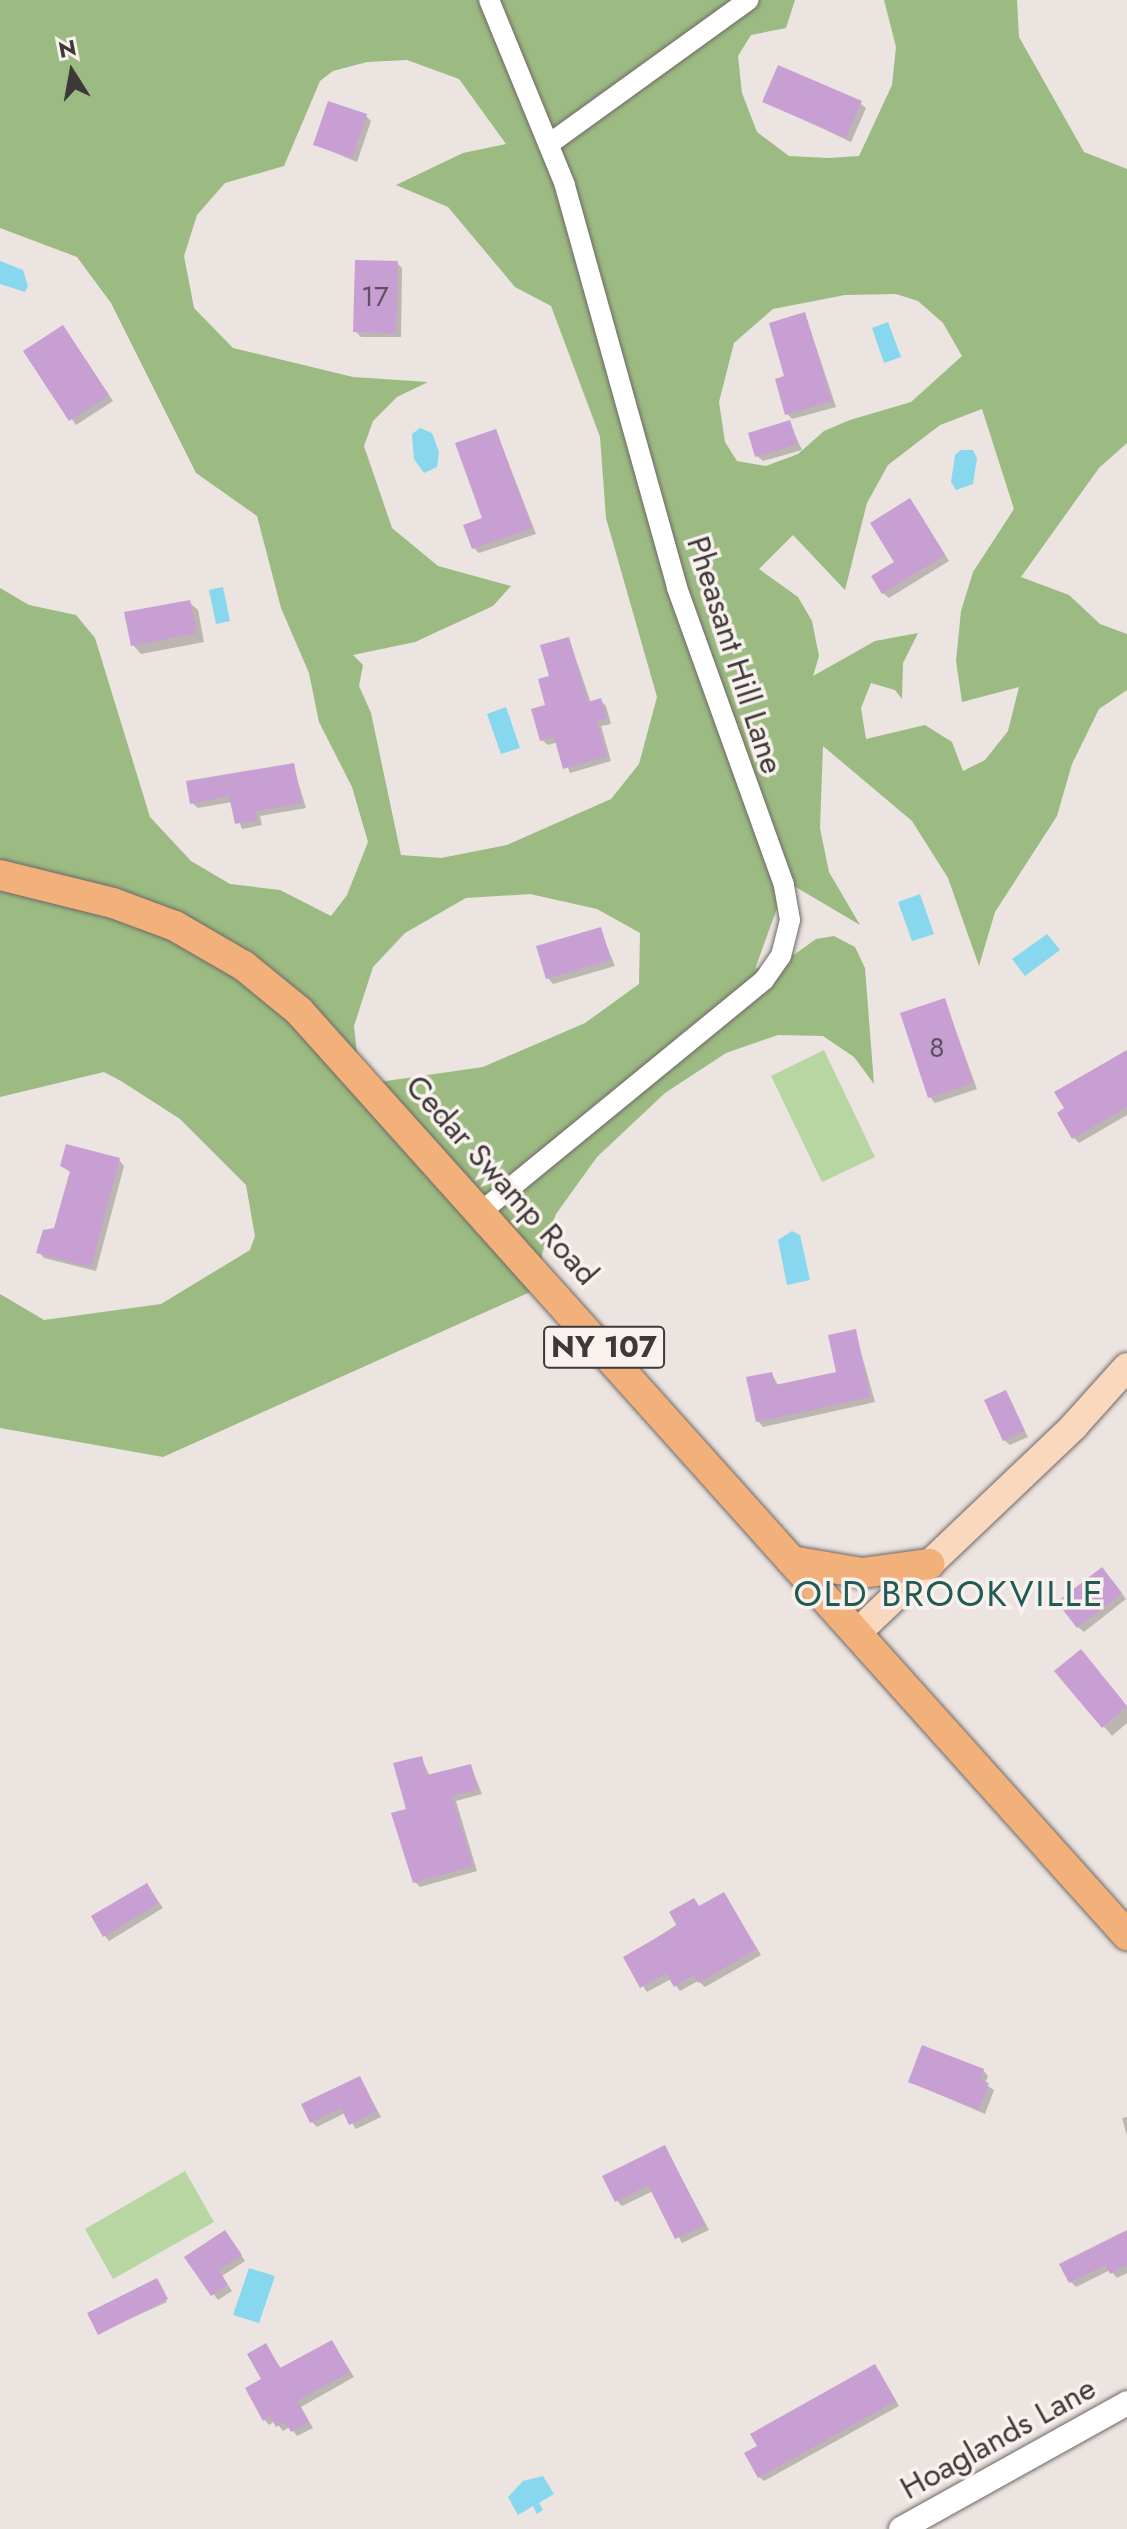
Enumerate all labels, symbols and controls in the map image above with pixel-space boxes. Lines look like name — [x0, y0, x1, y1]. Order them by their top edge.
text: N — [56, 31, 79, 66]
north arrow — [32, 32, 112, 112]
house number: 17 — [361, 280, 389, 314]
street label: Pheasant Hill Lane — [679, 532, 791, 778]
house number: 8 — [929, 1031, 945, 1065]
street label: Cedar Swamp Road — [398, 1067, 606, 1293]
road number: NY 107 — [542, 1321, 666, 1373]
district label: OLD BROOKVILLE — [793, 1572, 1105, 1616]
street label: Hoaglands Lane — [894, 2369, 1102, 2507]

